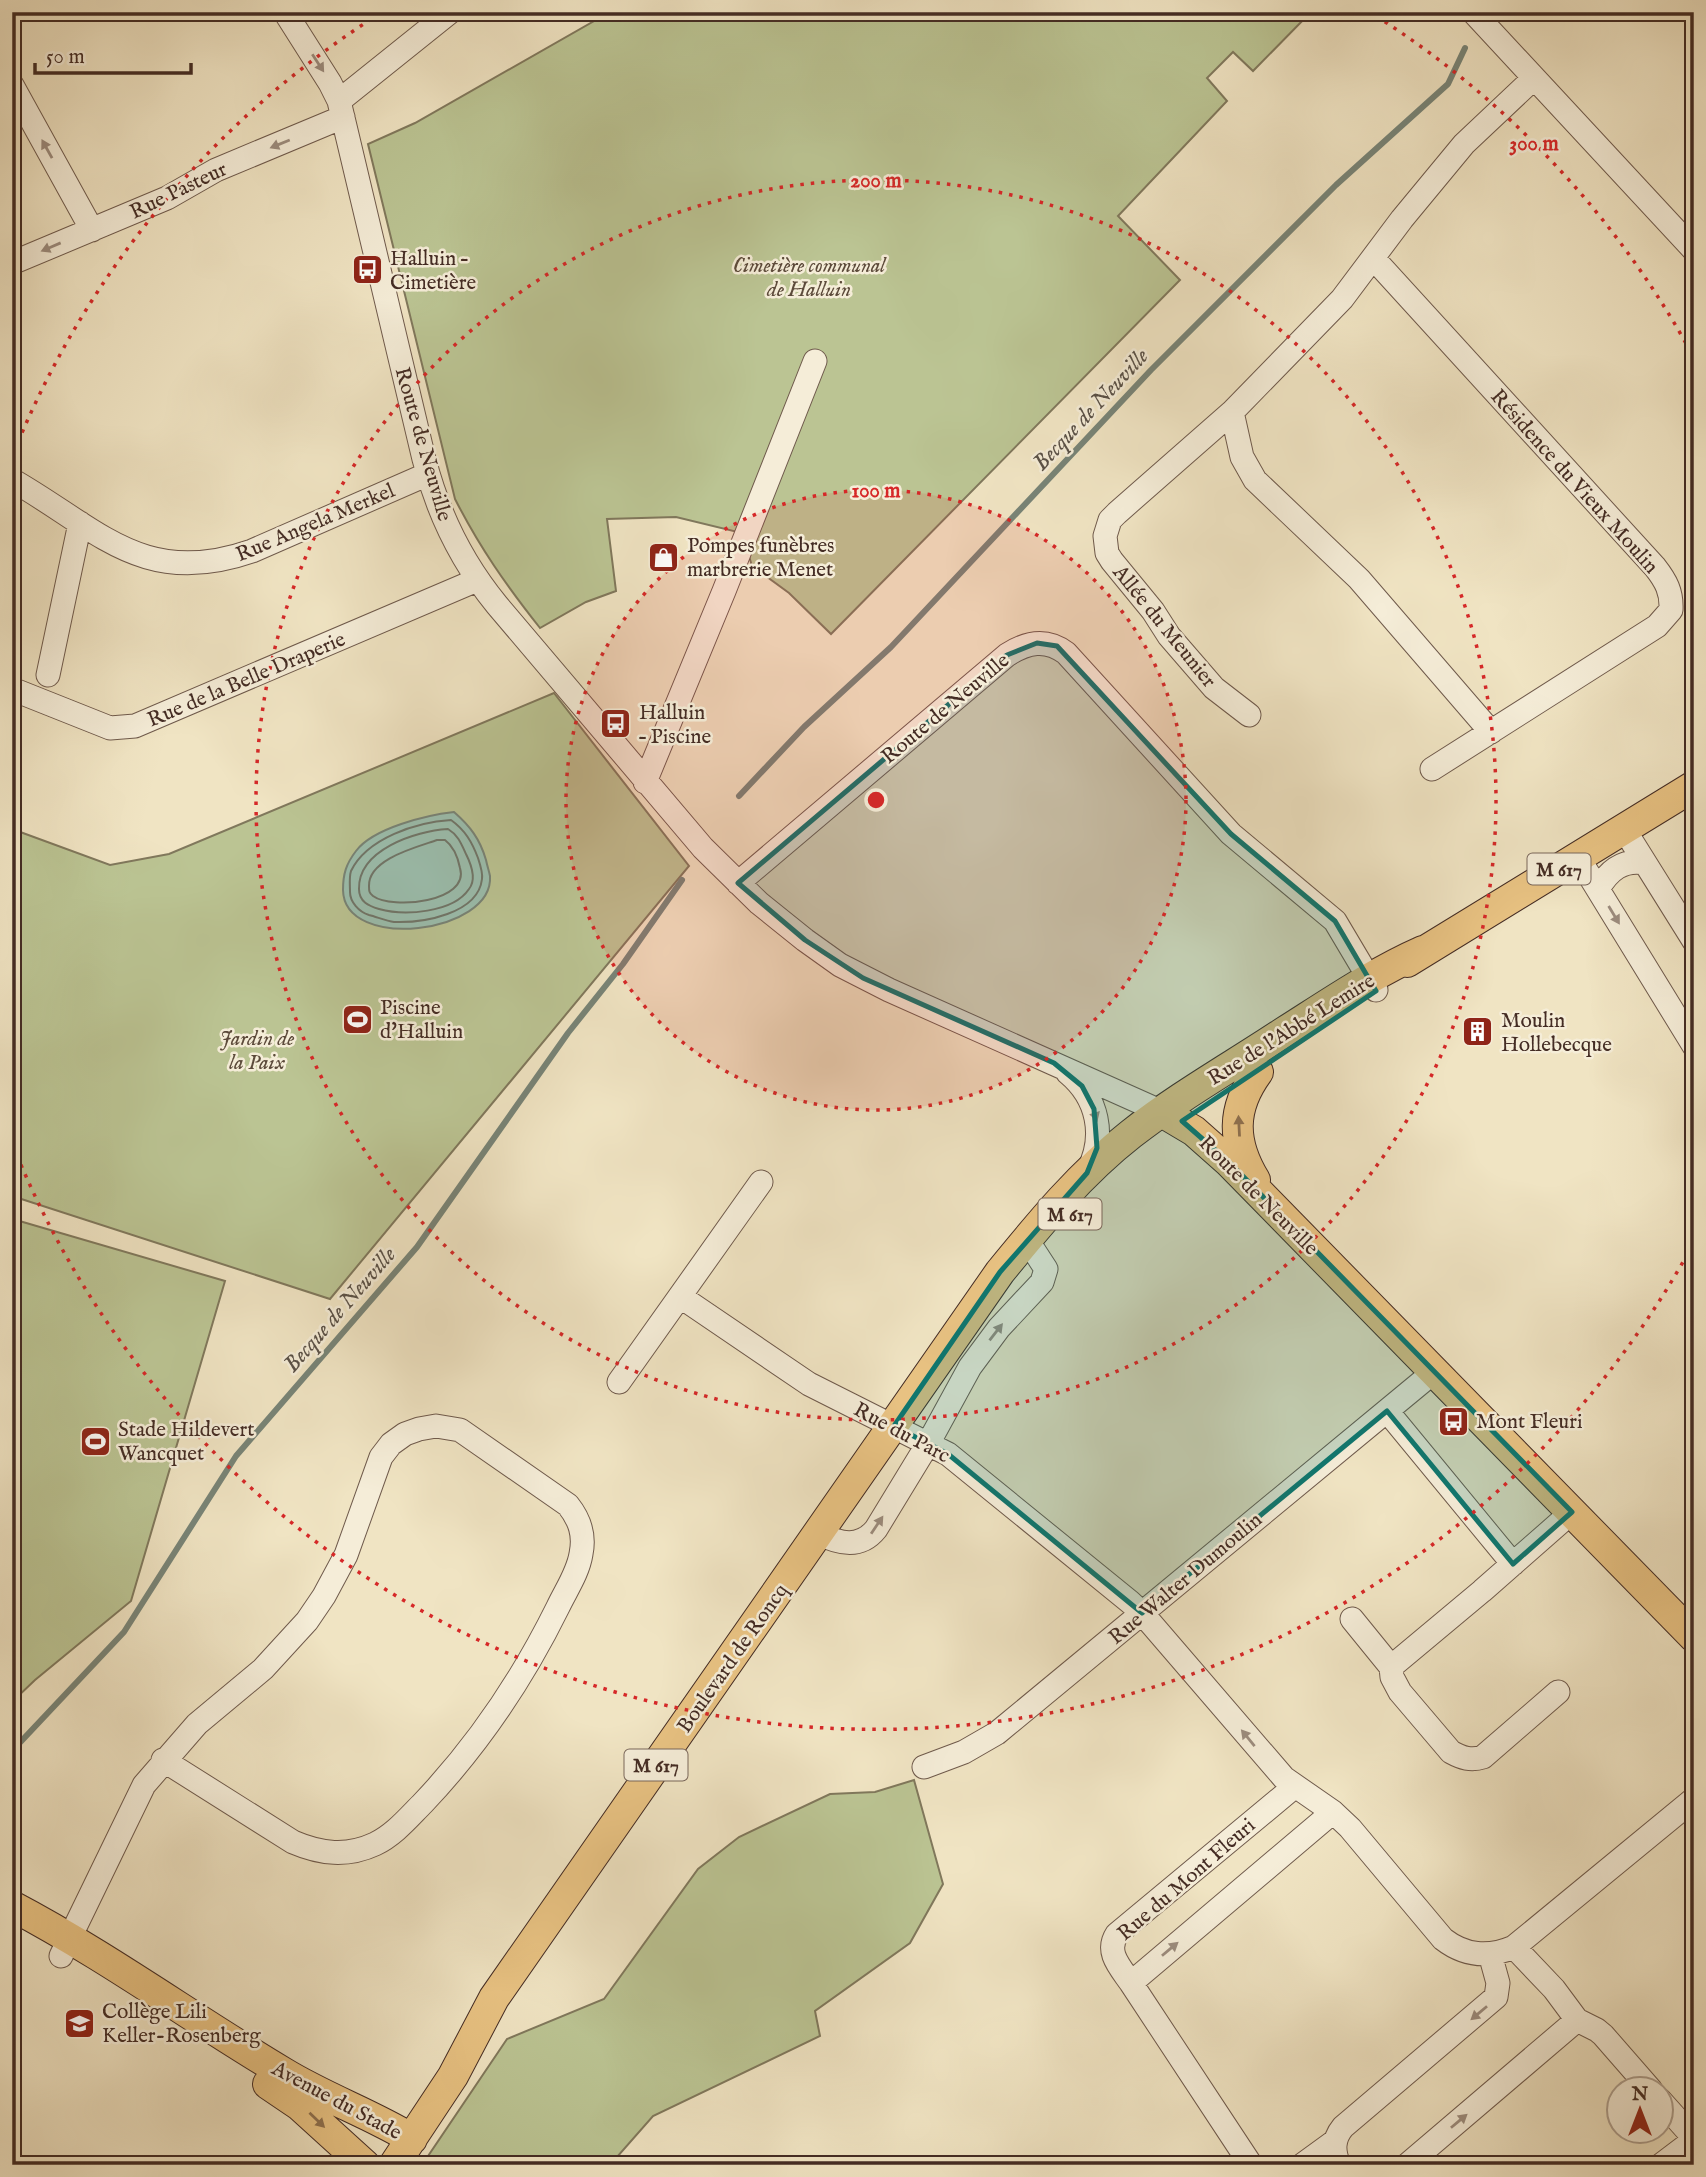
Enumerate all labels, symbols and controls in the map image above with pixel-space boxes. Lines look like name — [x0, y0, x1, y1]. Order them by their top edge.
scale bar — [35, 32, 191, 76]
text: 50 m — [46, 44, 85, 71]
one-way arrow — [311, 53, 324, 72]
text: 300 m — [1509, 131, 1559, 158]
one-way arrow — [270, 138, 291, 149]
one-way arrow — [41, 139, 53, 158]
street label: Rue Pasteur — [126, 156, 232, 226]
text: 200 m — [850, 168, 902, 195]
one-way arrow — [41, 241, 61, 253]
place label: Halluin – Cimetière — [390, 246, 476, 297]
bus stop icon: Halluin – Cimetière — [350, 253, 384, 287]
park label: Cimetière communal de Halluin — [733, 253, 887, 304]
water label: Becque de Neuville — [1027, 342, 1156, 477]
street label: Route de Neuville — [388, 364, 458, 525]
street label: Résidence du Vieux Moulin — [1484, 384, 1664, 580]
street label: Rue Angela Merkel — [232, 478, 399, 569]
text: 100 m — [851, 478, 901, 505]
place label: Pompes funèbres marbrerie Menet — [687, 533, 834, 584]
shop icon: Pompes funèbres marbrerie Menet — [647, 540, 681, 574]
street label: Allée du Meunier — [1105, 559, 1222, 694]
street label: Rue de la Belle Draperie — [144, 626, 350, 734]
street label: Route de Neuville — [876, 647, 1016, 771]
place label: Halluin – Piscine — [639, 700, 712, 751]
bus stop icon: Halluin – Piscine — [599, 707, 633, 741]
centre of rings — [864, 788, 888, 812]
road number: M 617 — [1528, 854, 1590, 884]
one-way arrow — [1607, 905, 1620, 925]
street label: Rue de l'Abbé Lemire — [1203, 968, 1381, 1093]
place label: Piscine d'Halluin — [380, 995, 463, 1046]
sports icon: Piscine d'Halluin — [340, 1002, 374, 1036]
place label: Moulin Hollebecque — [1501, 1008, 1612, 1059]
building icon: Moulin Hollebecque — [1461, 1015, 1495, 1049]
park label: Jardin de la Paix — [220, 1026, 294, 1077]
one-way arrow — [1089, 1101, 1099, 1122]
one-way arrow — [1233, 1115, 1244, 1137]
street label: Route de Neuville — [1192, 1130, 1324, 1262]
road number: M 617 — [1038, 1198, 1102, 1230]
water label: Becque de Neuville — [278, 1241, 403, 1379]
one-way arrow — [989, 1323, 1004, 1341]
street label: Rue du Parc — [848, 1397, 954, 1470]
bus stop icon: Mont Fleuri — [1436, 1404, 1470, 1438]
place label: Mont Fleuri — [1476, 1409, 1583, 1436]
place label: Stade Hildevert Wancquet — [118, 1417, 254, 1468]
sports icon: Stade Hildevert Wancquet — [78, 1424, 112, 1458]
street label: Rue Walter Dumoulin — [1104, 1507, 1268, 1651]
one-way arrow — [870, 1516, 884, 1534]
street label: Boulevard de Roncq — [672, 1578, 795, 1739]
one-way arrow — [1240, 1729, 1255, 1747]
road number: M 617 — [624, 1750, 688, 1780]
street label: Rue du Mont Fleuri — [1112, 1813, 1262, 1947]
one-way arrow — [1162, 1942, 1179, 1957]
place label: Collège Lili Keller-Rosenberg — [102, 1999, 261, 2050]
one-way arrow — [1470, 2005, 1487, 2020]
school or university icon: Collège Lili Keller-Rosenberg — [62, 2006, 96, 2040]
street label: Avenue du Stade — [266, 2055, 406, 2147]
north arrow — [1604, 2076, 1674, 2146]
text: N — [1631, 2083, 1649, 2107]
one-way arrow — [308, 2112, 325, 2129]
one-way arrow — [1451, 2114, 1468, 2129]

